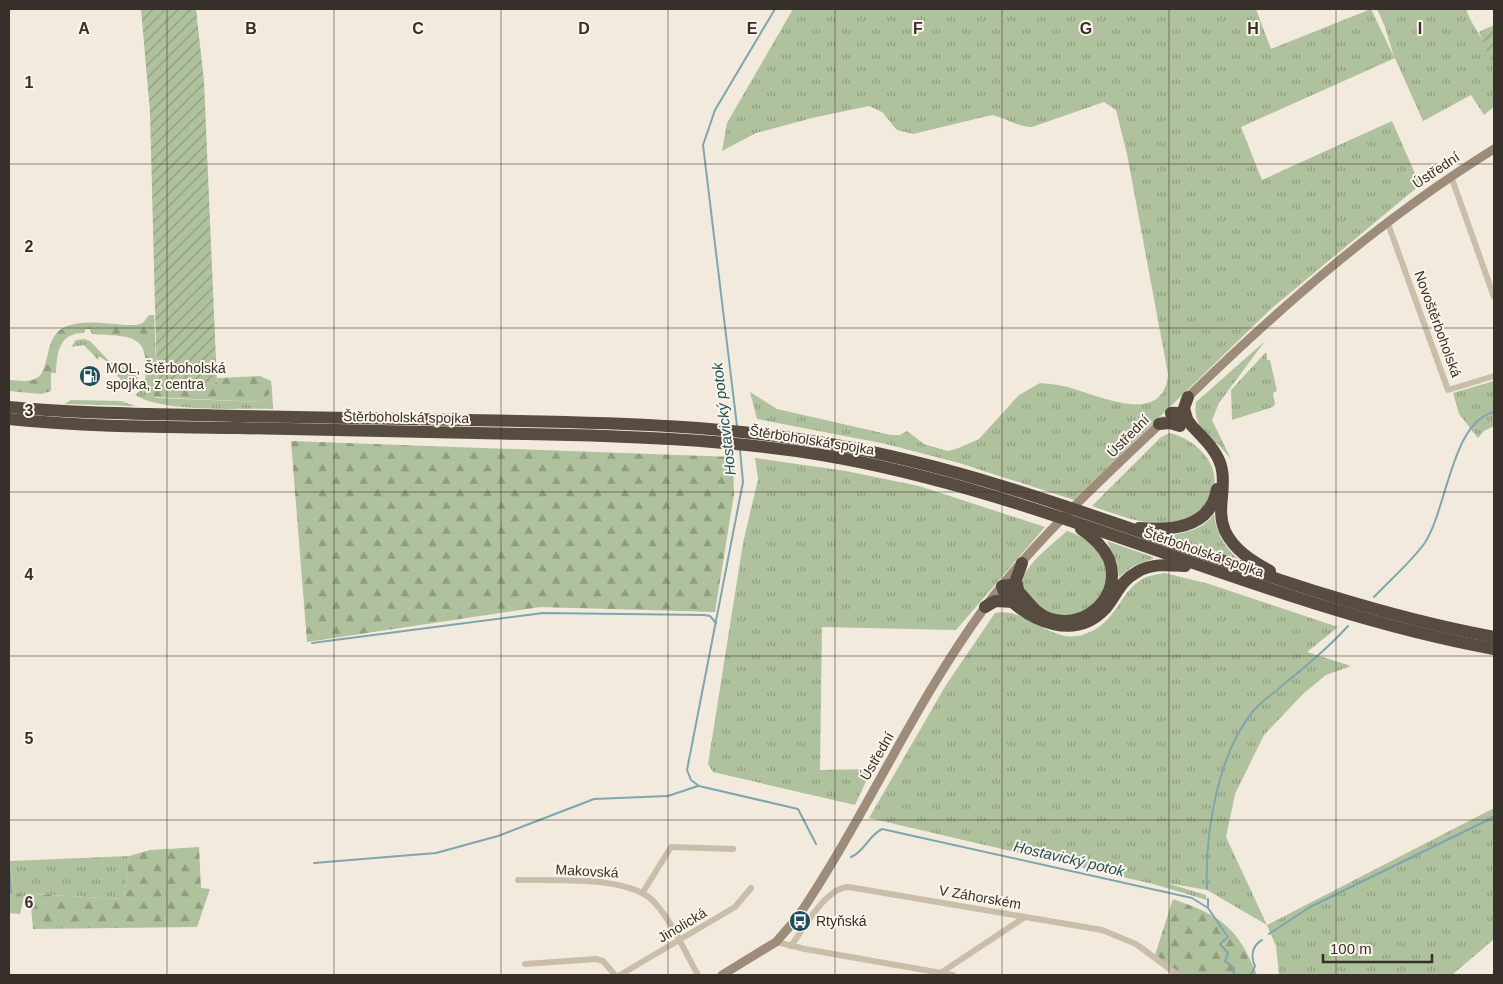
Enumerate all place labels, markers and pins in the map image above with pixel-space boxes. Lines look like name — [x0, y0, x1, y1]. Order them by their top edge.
place label: MOL, Štěrboholská spojka, z centra — [106, 360, 226, 392]
fuel station icon: MOL, Štěrboholská spojka, z centra — [78, 364, 102, 388]
bus stop icon: Rtyňská — [788, 909, 812, 933]
place label: Rtyňská — [816, 913, 867, 929]

